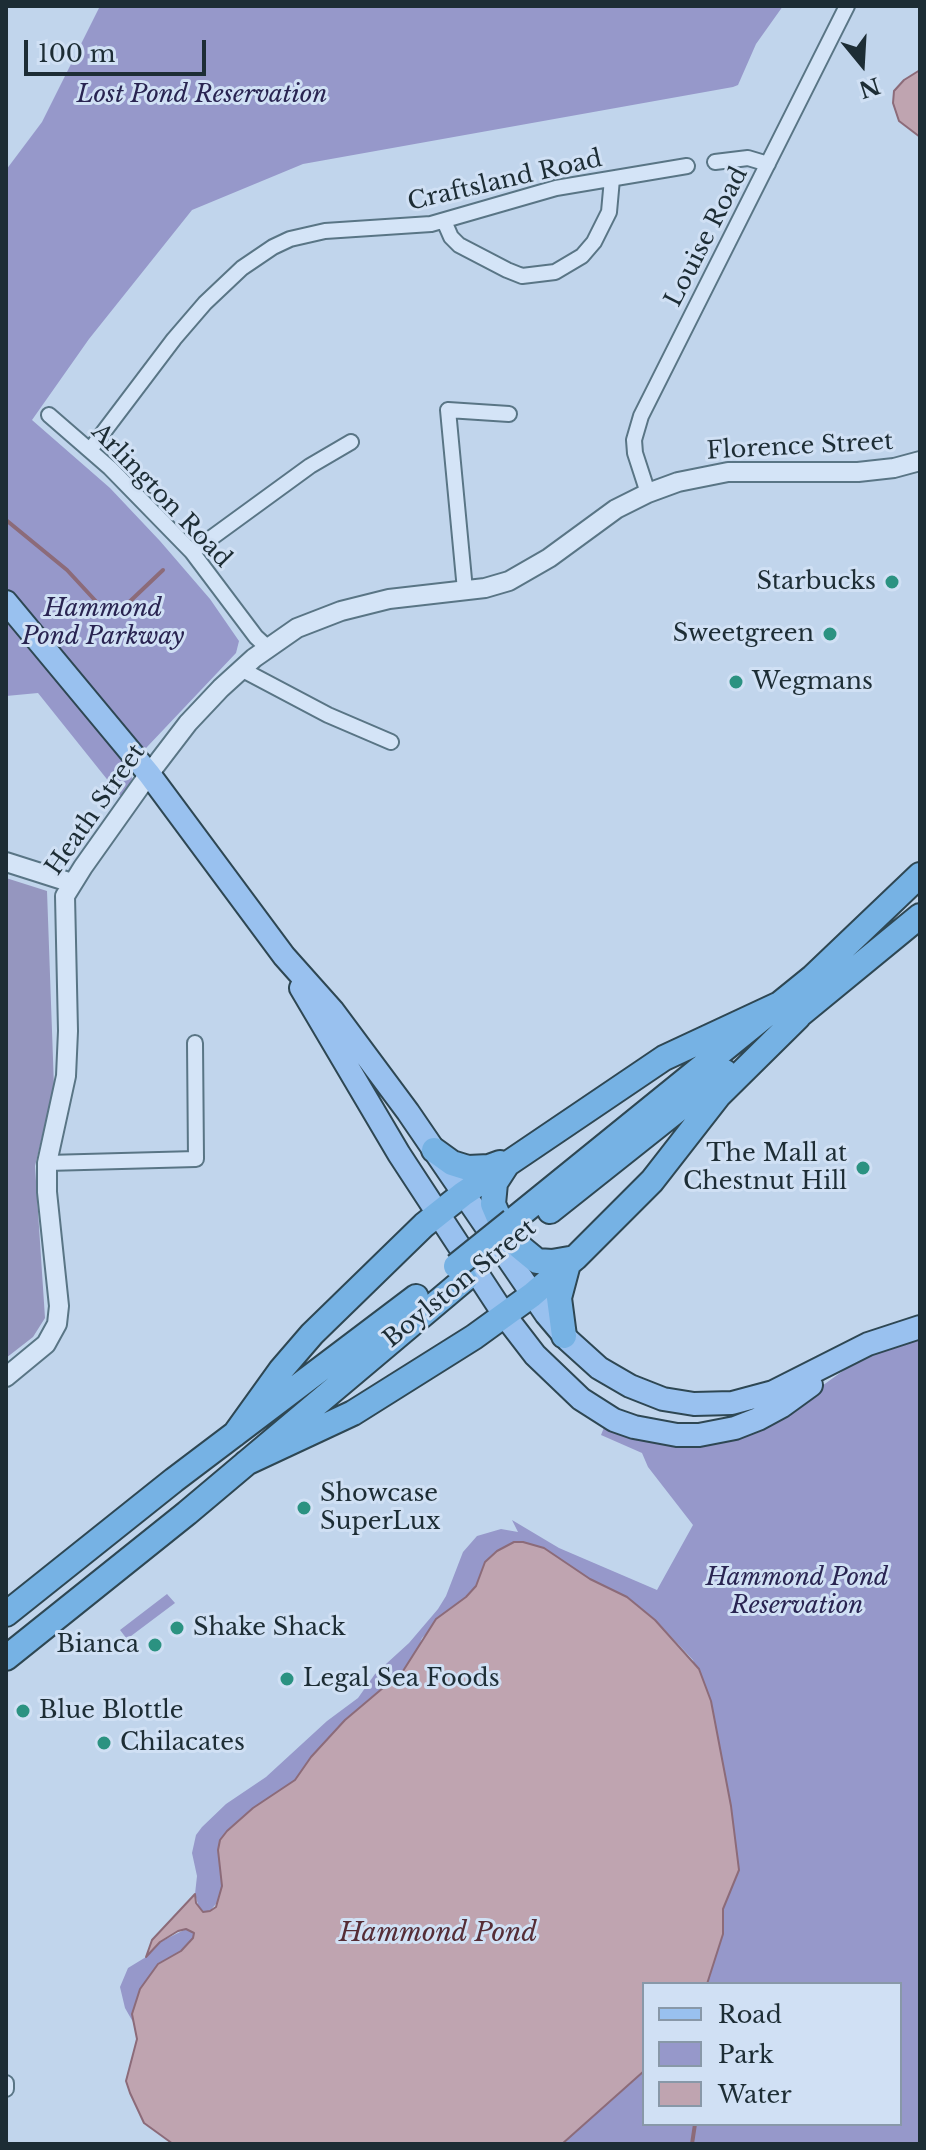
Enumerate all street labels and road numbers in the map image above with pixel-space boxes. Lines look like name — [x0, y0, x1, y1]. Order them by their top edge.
street label: Craftsland Road — [405, 145, 605, 217]
street label: Louise Road — [659, 162, 755, 312]
street label: Arlington Road — [85, 418, 237, 574]
street label: Florence Street — [706, 428, 894, 466]
street label: Heath Street — [40, 739, 152, 881]
street label: Boylston Street — [378, 1214, 542, 1354]

